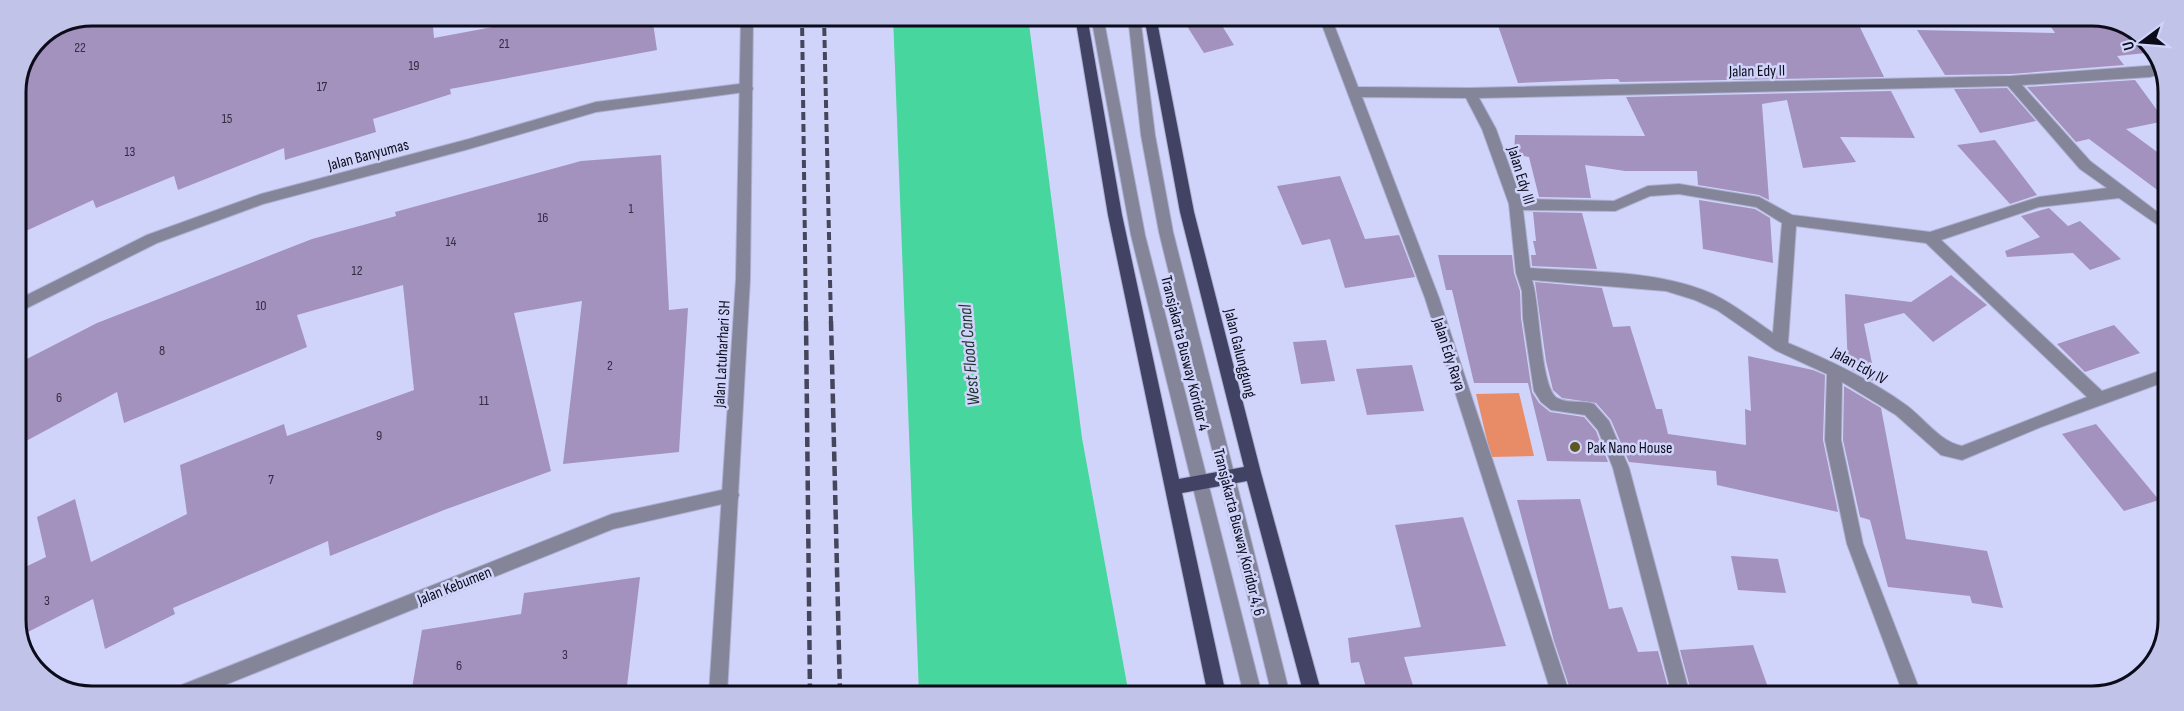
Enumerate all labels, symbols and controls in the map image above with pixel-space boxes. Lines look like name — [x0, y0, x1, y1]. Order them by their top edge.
north arrow — [2112, 12, 2172, 72]
house number: 21 — [499, 35, 509, 52]
house number: 22 — [74, 39, 86, 56]
text: U — [2119, 39, 2139, 52]
house number: 19 — [408, 57, 420, 74]
street label: Jalan Edy II — [1728, 62, 1785, 82]
house number: 17 — [317, 78, 328, 95]
house number: 15 — [222, 110, 233, 127]
street label: Jalan Banyumas — [325, 135, 411, 176]
house number: 13 — [125, 143, 136, 160]
street label: Jalan Edy III — [1502, 143, 1538, 207]
house number: 1 — [629, 200, 634, 217]
house number: 16 — [537, 209, 549, 226]
house number: 14 — [446, 233, 457, 250]
house number: 12 — [352, 262, 363, 279]
street label: Transjakarta Busway Koridor 4 — [1156, 274, 1213, 433]
house number: 10 — [255, 297, 267, 314]
street label: Jalan Latuharhari SH — [710, 300, 735, 409]
water label: West Flood Canal — [955, 303, 984, 406]
street label: Jalan Galunggung — [1219, 306, 1260, 400]
street label: Jalan Edy Raya — [1428, 315, 1469, 393]
house number: 8 — [159, 342, 165, 359]
street label: Jalan Edy IV — [1827, 343, 1891, 390]
house number: 2 — [607, 357, 613, 374]
house number: 6 — [56, 389, 62, 406]
house number: 11 — [479, 392, 489, 409]
house number: 9 — [376, 427, 382, 444]
place label: Pak Nano House — [1587, 439, 1672, 458]
marker: Pak Nano House — [1568, 440, 1582, 454]
street label: Transjakarta Busway Koridor 4, 6 — [1209, 447, 1269, 618]
house number: 7 — [268, 471, 274, 488]
street label: Jalan Kebumen — [414, 563, 494, 610]
house number: 3 — [44, 592, 50, 609]
house number: 3 — [562, 646, 568, 663]
house number: 6 — [456, 657, 462, 674]

